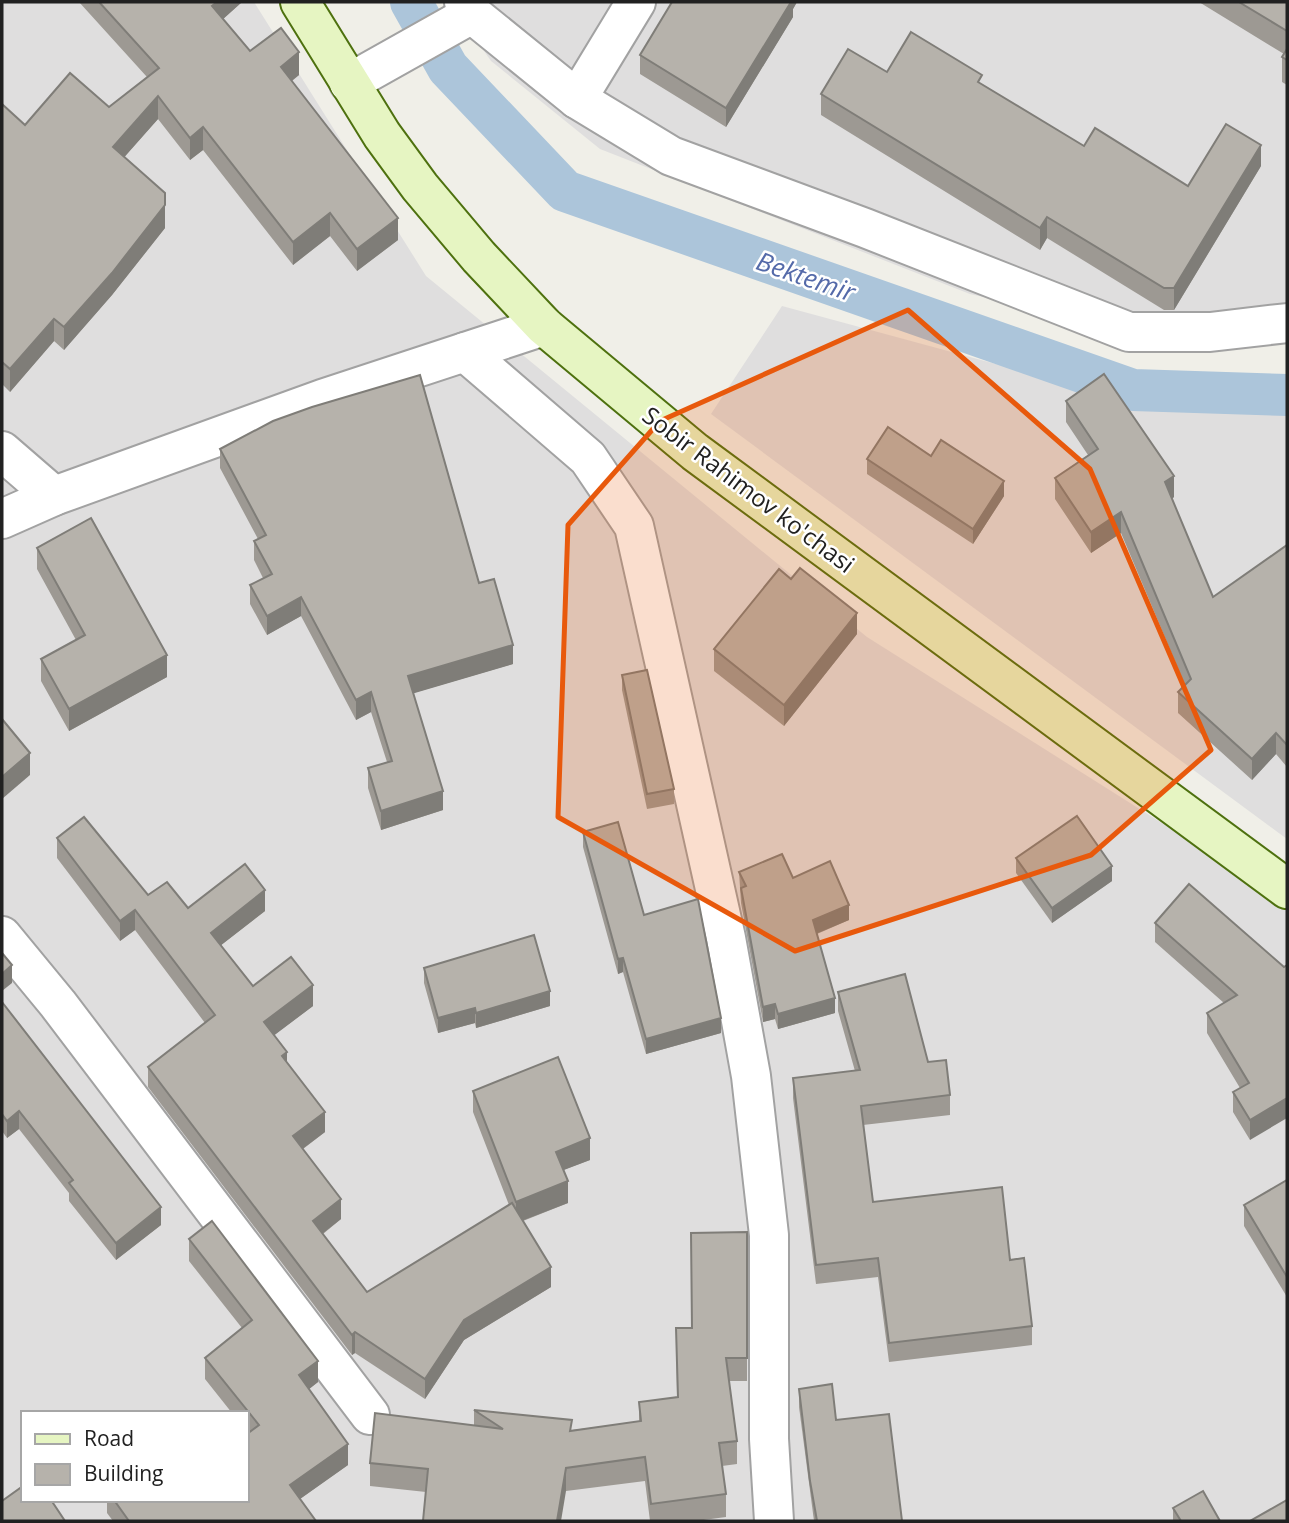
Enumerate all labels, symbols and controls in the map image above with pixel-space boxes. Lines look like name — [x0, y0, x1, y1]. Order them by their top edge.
water label: Bektemir — [752, 242, 862, 310]
street label: Sobir Rahimov ko'chasi — [636, 398, 862, 580]
legend — [21, 1411, 248, 1502]
text: Road — [84, 1424, 134, 1452]
text: Building — [84, 1459, 163, 1487]

